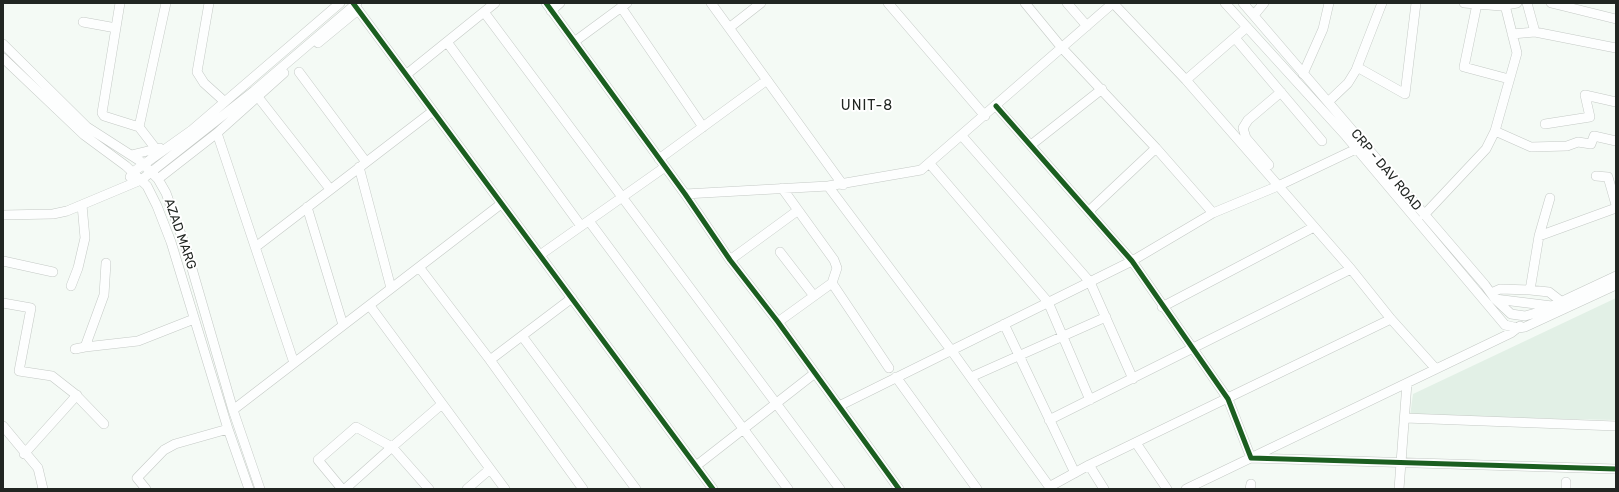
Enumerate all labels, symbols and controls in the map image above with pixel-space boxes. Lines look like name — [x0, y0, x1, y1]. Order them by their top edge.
district label: UNIT-8 — [841, 98, 893, 114]
street label: CRP - DAV ROAD — [1347, 126, 1425, 214]
street label: AZAD MARG — [161, 197, 199, 271]

